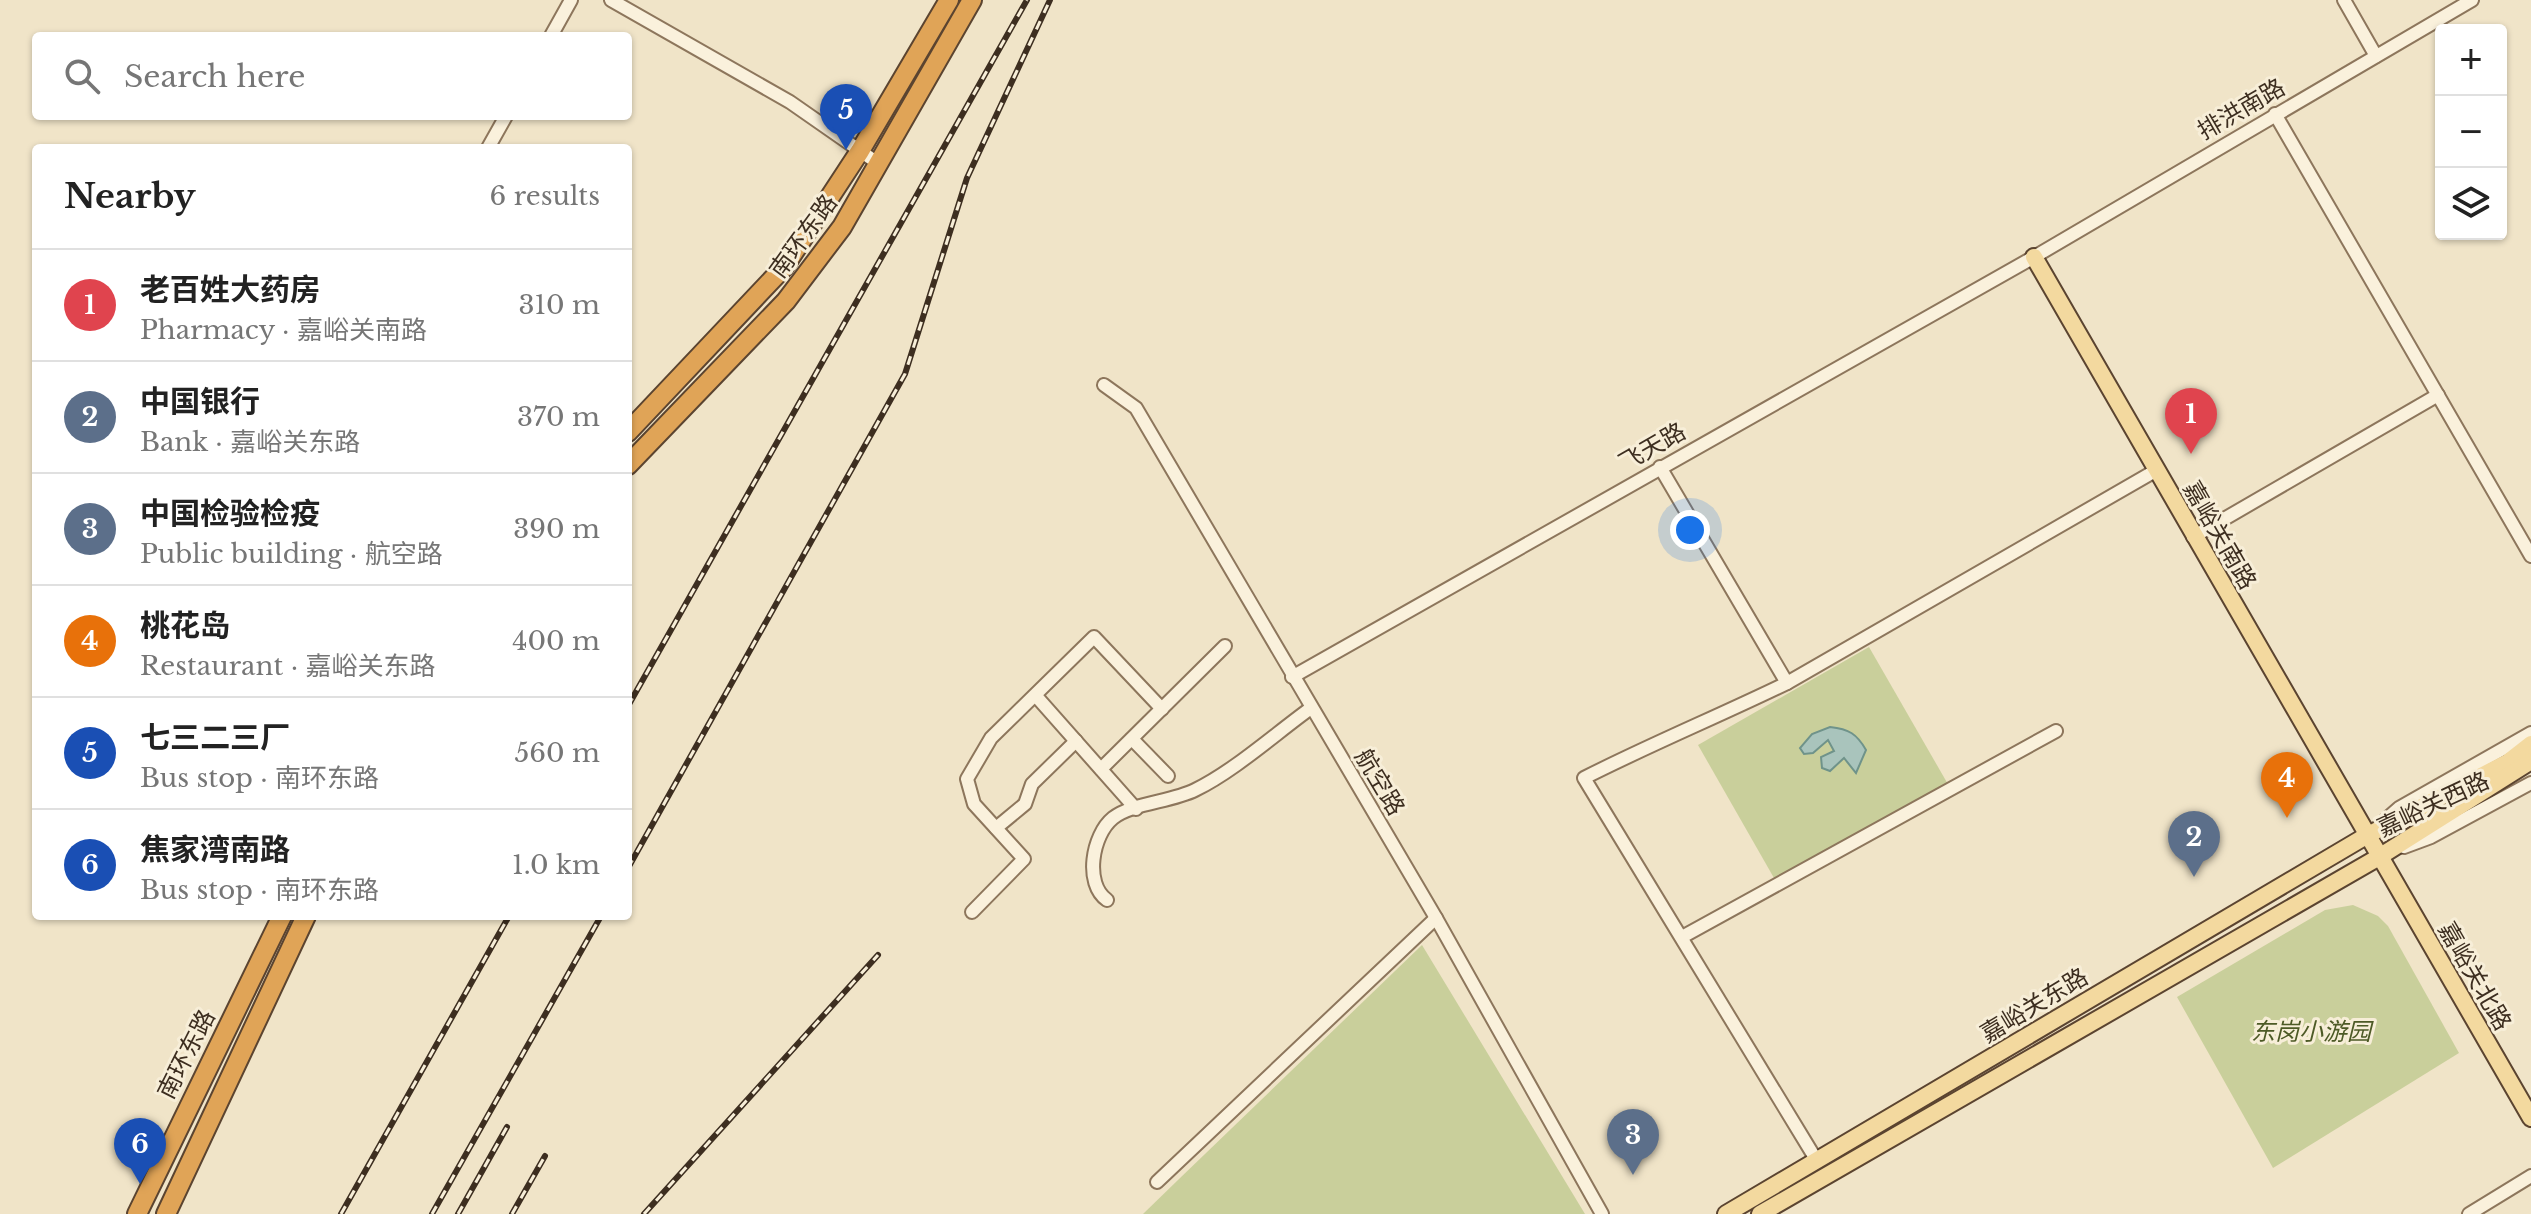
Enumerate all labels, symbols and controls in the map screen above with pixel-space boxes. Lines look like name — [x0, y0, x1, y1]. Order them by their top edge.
map controls — [2435, 24, 2507, 240]
button: + — [2435, 24, 2507, 96]
search box — [32, 32, 632, 120]
icon: search — [60, 54, 104, 98]
text: Search here — [124, 58, 305, 95]
street label: 排洪南路 — [2192, 72, 2290, 146]
pin: 5 — [820, 84, 872, 150]
button: − — [2435, 96, 2507, 168]
button: layers — [2435, 168, 2507, 240]
text: Nearby — [64, 175, 196, 217]
text: 6 results — [489, 180, 600, 212]
street label: 南环东路 — [763, 189, 843, 283]
text: 老百姓大药房 — [140, 271, 320, 308]
text: 1 — [84, 289, 96, 321]
text: 310 m — [518, 289, 600, 321]
text: Pharmacy · 嘉峪关南路 — [140, 314, 427, 346]
text: 中国银行 — [140, 383, 260, 420]
pin: 1 — [2165, 388, 2217, 454]
text: 2 — [82, 401, 98, 433]
text: 370 m — [517, 401, 600, 433]
street label: 飞天路 — [1614, 416, 1690, 478]
text: Bank · 嘉峪关东路 — [140, 426, 360, 458]
street label: 嘉峪关南路 — [2177, 476, 2263, 594]
text: 中国检验检疫 — [140, 495, 320, 532]
your location — [1670, 510, 1710, 550]
text: 3 — [82, 513, 98, 545]
text: 390 m — [513, 513, 600, 545]
text: Public building · 航空路 — [140, 538, 443, 570]
text: 桃花岛 — [140, 607, 230, 644]
text: 4 — [81, 625, 99, 657]
text: 400 m — [512, 625, 600, 657]
text: Restaurant · 嘉峪关东路 — [140, 650, 436, 682]
text: 七三二三厂 — [140, 719, 290, 756]
text: 5 — [82, 737, 98, 769]
text: 560 m — [515, 737, 600, 769]
street label: 航空路 — [1349, 744, 1411, 820]
pin: 4 — [2261, 752, 2313, 818]
text: Bus stop · 南环东路 — [140, 762, 379, 794]
street label: 嘉峪关西路 — [2372, 766, 2494, 842]
pin: 2 — [2168, 811, 2220, 877]
text: 焦家湾南路 — [140, 831, 290, 868]
text: 6 — [81, 849, 99, 881]
text: 1.0 km — [512, 849, 600, 881]
text: Bus stop · 南环东路 — [140, 874, 379, 906]
street label: 嘉峪关北路 — [2432, 917, 2518, 1035]
street label: 嘉峪关东路 — [1975, 962, 2093, 1048]
street label: 南环东路 — [151, 1005, 221, 1103]
park label: 东岗小游园 — [2251, 1017, 2374, 1046]
pin: 3 — [1607, 1109, 1659, 1175]
pin: 6 — [114, 1118, 166, 1184]

